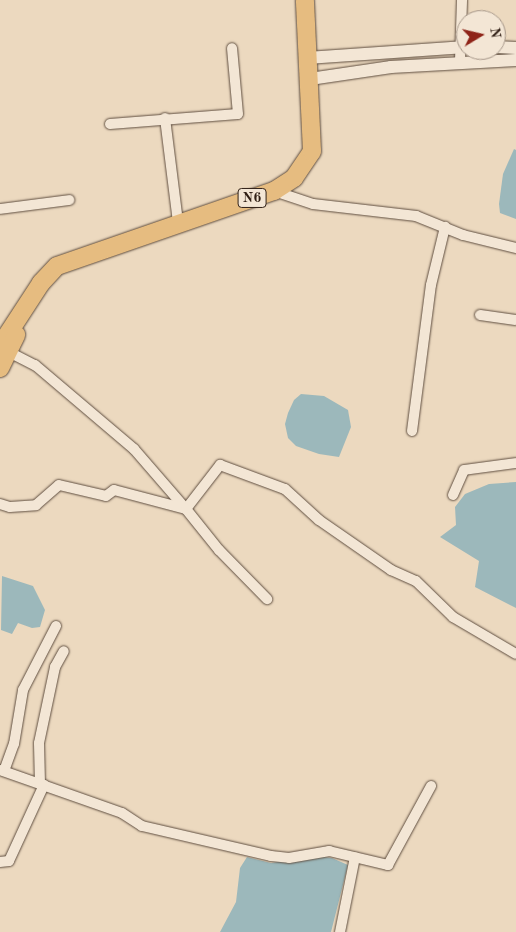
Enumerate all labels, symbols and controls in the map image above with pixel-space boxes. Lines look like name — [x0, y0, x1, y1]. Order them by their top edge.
north arrow — [456, 10, 506, 60]
text: N — [487, 26, 503, 39]
road number: N6 — [237, 187, 267, 210]

